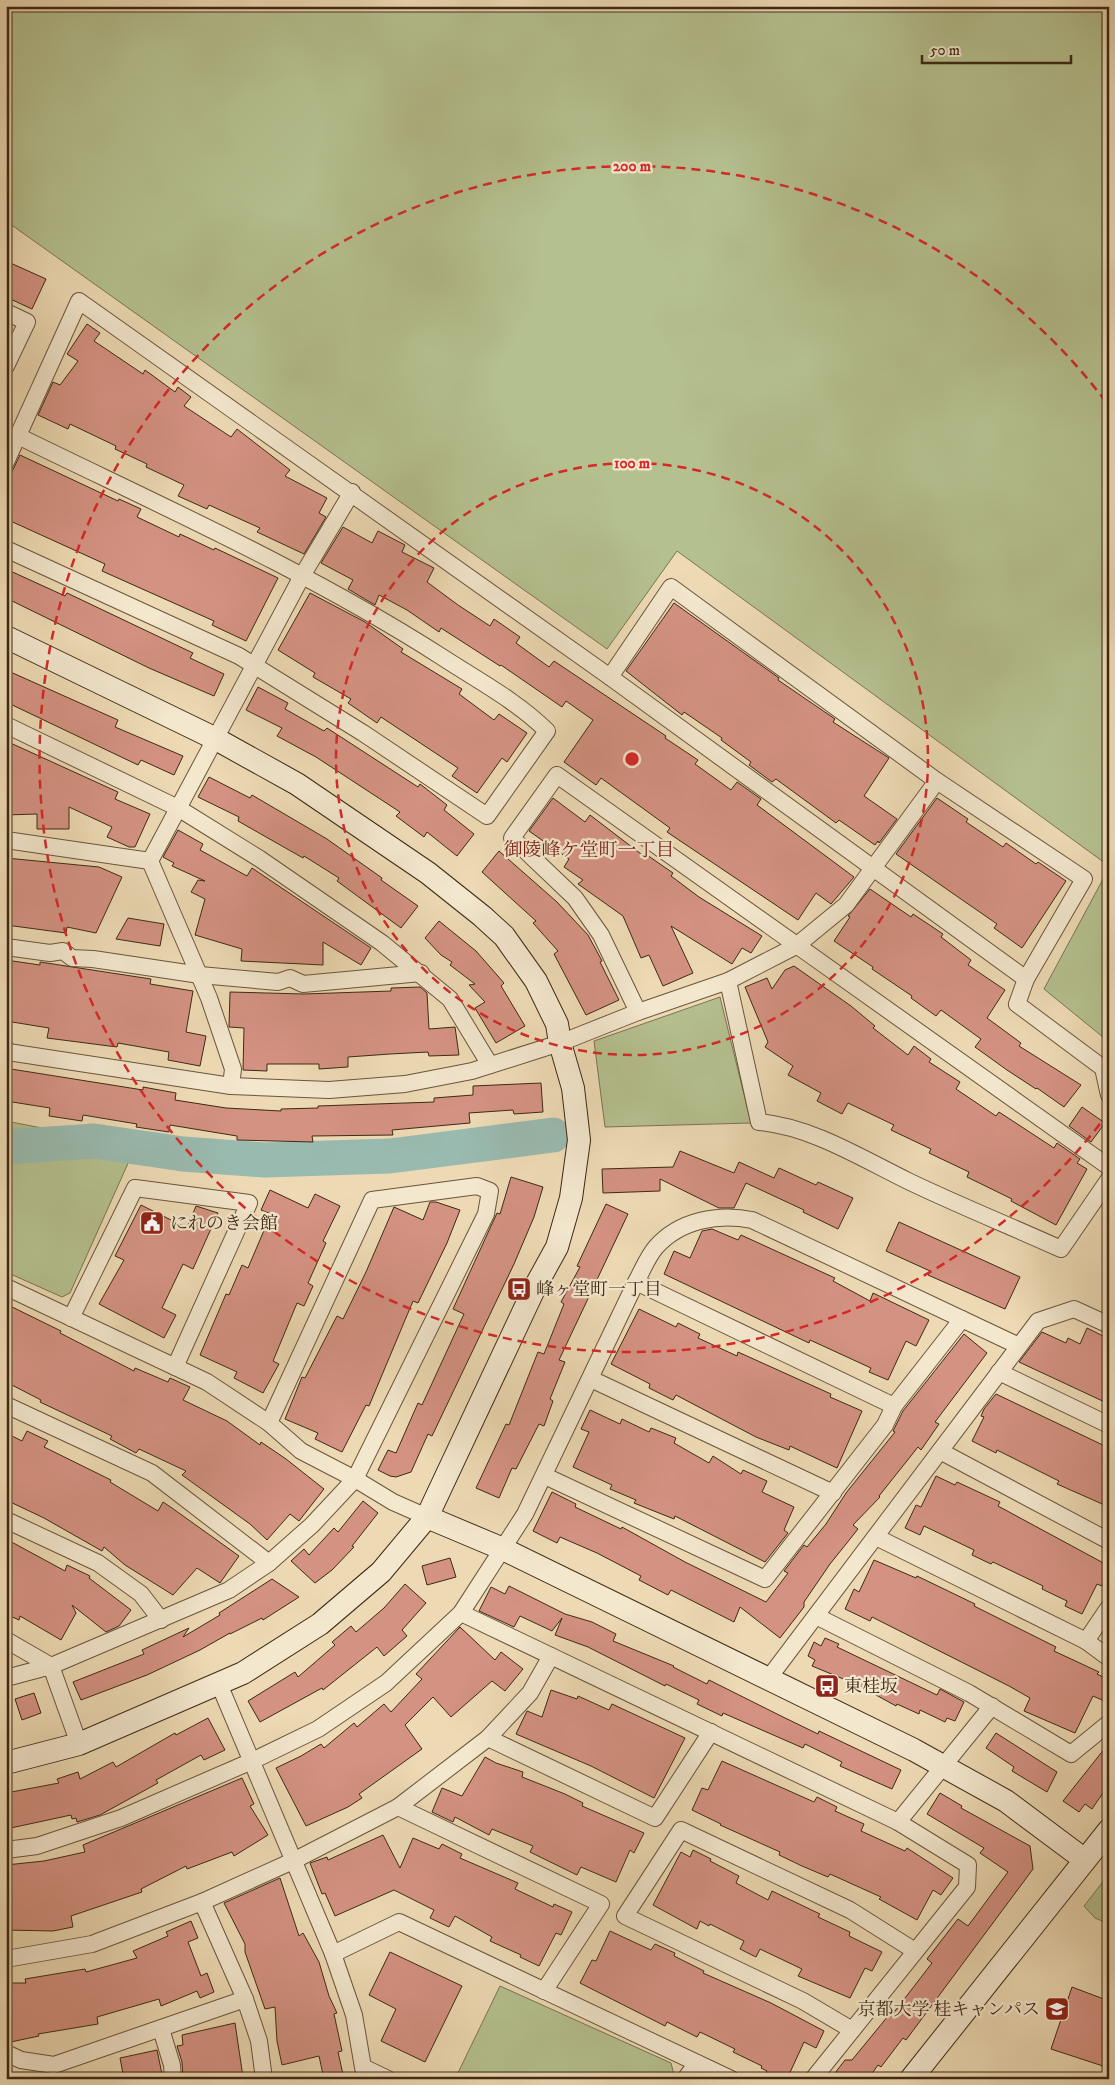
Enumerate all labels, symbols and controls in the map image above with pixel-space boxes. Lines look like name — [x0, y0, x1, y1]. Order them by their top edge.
scale bar — [922, 32, 1071, 64]
text: 50 m — [930, 41, 960, 60]
text: 200 m — [613, 157, 652, 176]
text: 100 m — [614, 454, 651, 473]
centre of rings — [623, 750, 641, 768]
district label: 御陵峰ケ堂町一丁目 — [503, 839, 675, 862]
public building icon: にれのき会館 — [139, 1210, 165, 1236]
place label: にれのき会館 — [170, 1213, 278, 1235]
bus stop icon: 峰ヶ堂町一丁目 — [506, 1276, 532, 1302]
place label: 峰ヶ堂町一丁目 — [536, 1279, 662, 1301]
bus stop icon: 東桂坂 — [814, 1673, 840, 1699]
place label: 東桂坂 — [844, 1676, 898, 1698]
school or university icon: 京都大学 桂キャンパス — [1044, 1996, 1070, 2022]
place label: 京都大学 桂キャンパス — [857, 1999, 1040, 2021]

